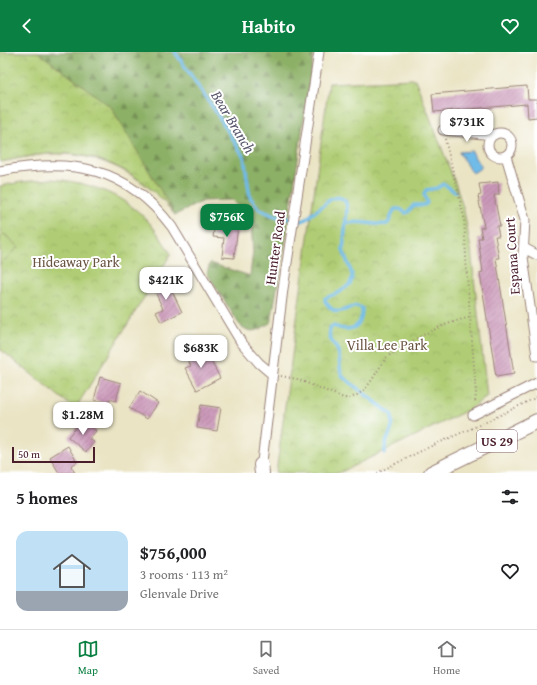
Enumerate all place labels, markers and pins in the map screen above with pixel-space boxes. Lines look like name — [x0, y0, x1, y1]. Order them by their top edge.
pin: $731K — [439, 109, 495, 143]
pin: $756K — [199, 204, 255, 238]
pin: $421K — [138, 267, 194, 301]
pin: $683K — [173, 335, 229, 369]
pin: $1.28M — [50, 402, 116, 436]

